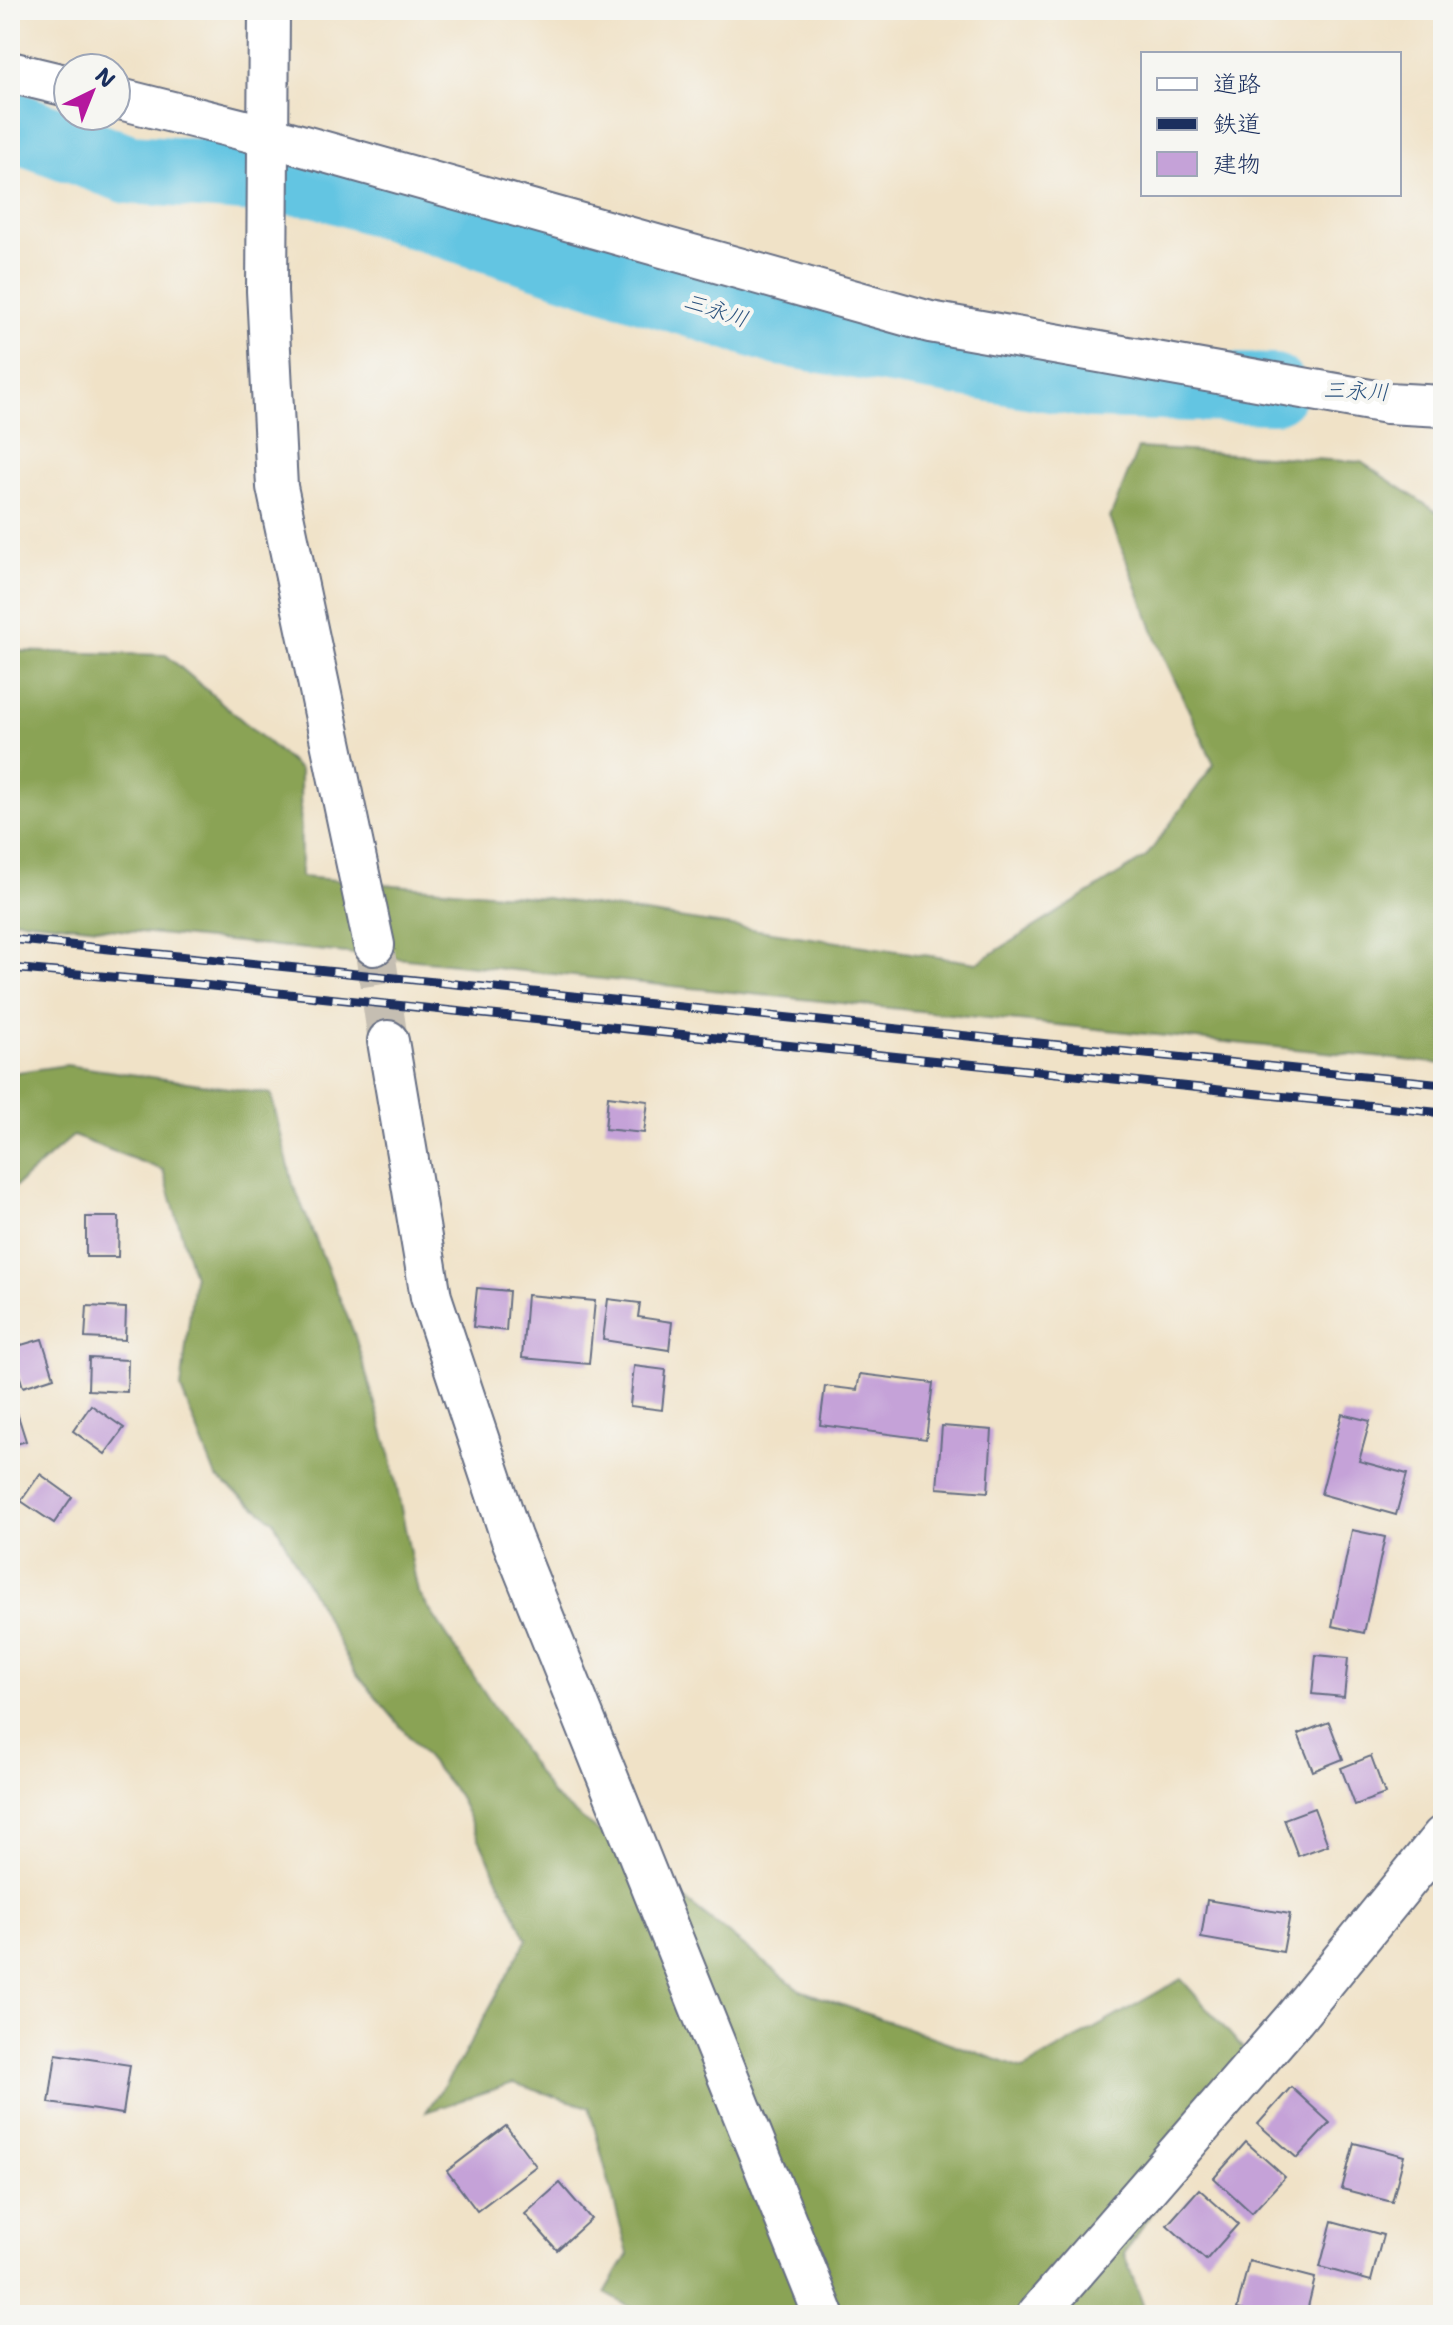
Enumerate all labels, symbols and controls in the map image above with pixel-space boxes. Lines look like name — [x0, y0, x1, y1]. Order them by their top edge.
north arrow — [52, 52, 132, 132]
legend — [1141, 52, 1401, 196]
text: N — [89, 61, 122, 94]
text: 道路 — [1213, 68, 1261, 100]
text: 鉄道 — [1213, 108, 1261, 140]
text: 建物 — [1213, 148, 1261, 180]
water label: 三永川 — [680, 286, 752, 334]
water label: 三永川 — [1323, 375, 1389, 407]

